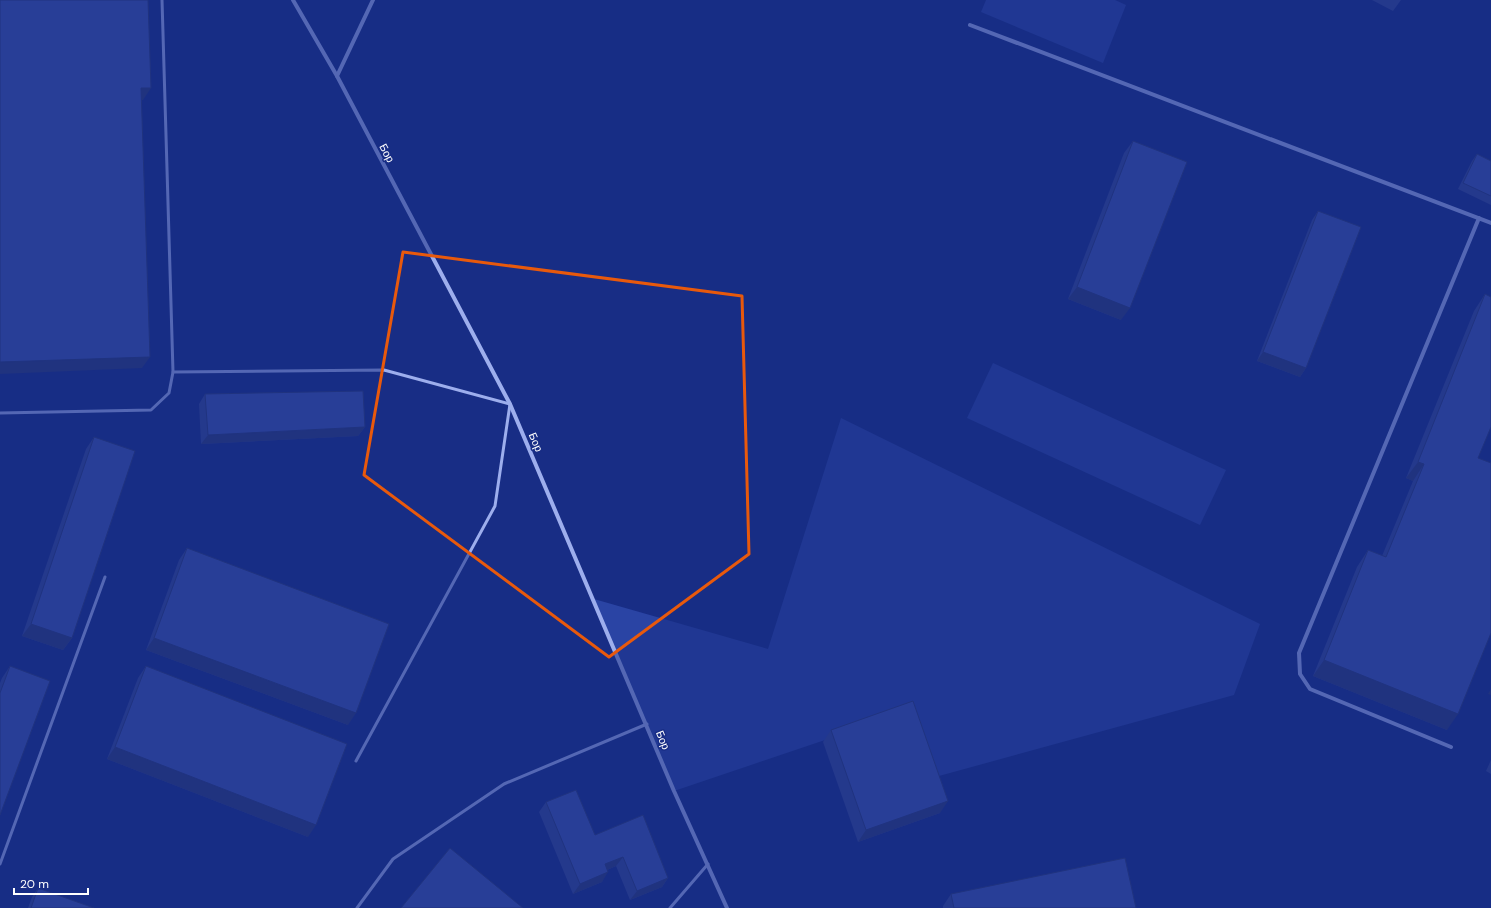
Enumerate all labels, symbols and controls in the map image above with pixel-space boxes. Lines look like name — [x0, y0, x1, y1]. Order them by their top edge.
street label: Бор — [376, 141, 398, 165]
street label: Бор — [526, 430, 546, 454]
street label: Бор — [653, 728, 673, 752]
scale bar — [14, 870, 88, 896]
text: 20 m — [20, 876, 49, 892]

